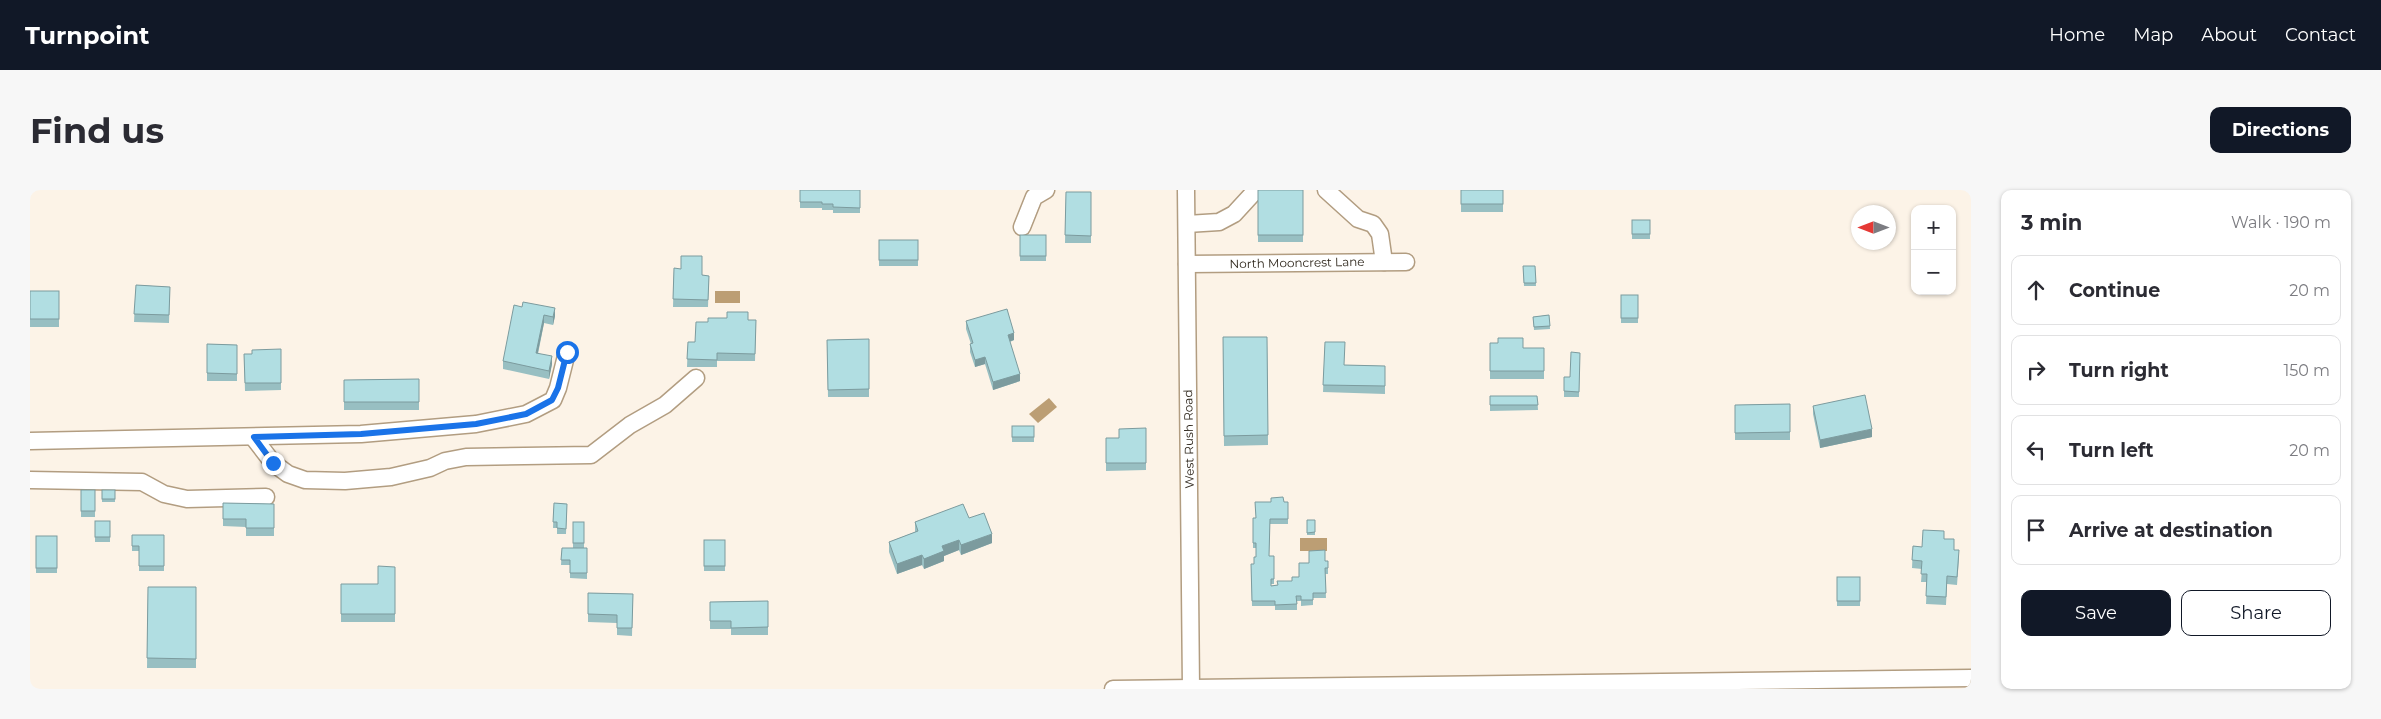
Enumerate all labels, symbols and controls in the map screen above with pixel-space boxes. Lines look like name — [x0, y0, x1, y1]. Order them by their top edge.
text: Turnpoint — [25, 21, 149, 50]
text: Home — [2049, 24, 2105, 46]
text: Map — [2133, 24, 2173, 46]
text: About — [2201, 24, 2257, 46]
text: Contact — [2285, 24, 2356, 46]
button: Directions — [2210, 107, 2351, 153]
text: Find us — [30, 109, 164, 152]
north arrow — [1851, 205, 1896, 250]
map controls — [1911, 205, 1956, 295]
button: + — [1911, 205, 1956, 250]
text: 3 min — [2021, 210, 2082, 235]
text: Walk · 190 m — [2231, 213, 2331, 232]
button: − — [1911, 250, 1956, 295]
street label: North Mooncrest Lane — [1229, 254, 1365, 271]
icon: ahead — [2022, 276, 2050, 304]
text: Continue — [2069, 279, 2160, 302]
text: 20 m — [2289, 281, 2330, 300]
route start — [556, 341, 579, 364]
icon: right — [2022, 356, 2050, 384]
text: Turn right — [2069, 359, 2169, 382]
text: 150 m — [2283, 361, 2330, 380]
street label: West Rush Road — [1180, 389, 1197, 489]
icon: left — [2022, 436, 2050, 464]
text: Turn left — [2069, 439, 2154, 462]
text: 20 m — [2289, 441, 2330, 460]
route end — [262, 452, 285, 475]
icon: arrive — [2022, 516, 2050, 544]
text: Arrive at destination — [2069, 519, 2273, 542]
button: Save — [2021, 590, 2171, 636]
button: Share — [2181, 590, 2331, 636]

